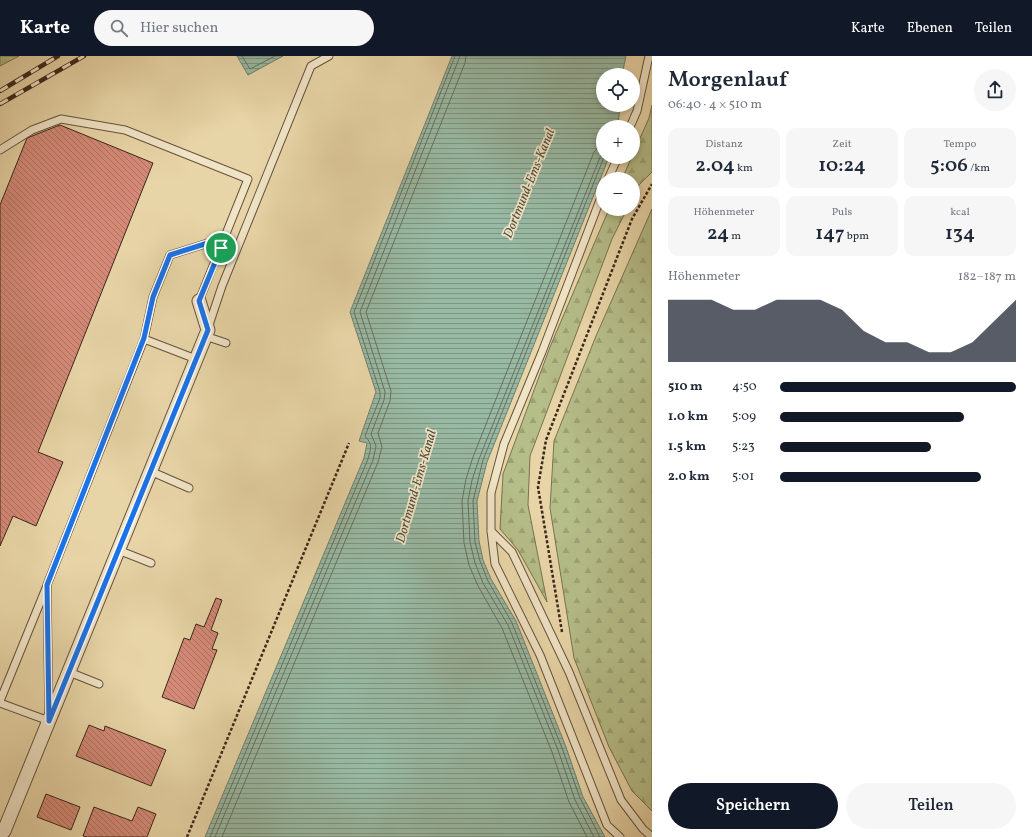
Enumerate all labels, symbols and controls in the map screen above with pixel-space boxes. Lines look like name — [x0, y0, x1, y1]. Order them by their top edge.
search box — [94, 10, 374, 46]
text: Karte — [20, 15, 70, 41]
icon: search — [108, 17, 130, 39]
text: Hier suchen — [140, 18, 218, 39]
text: Karte — [851, 19, 885, 38]
text: Ebenen — [907, 19, 953, 38]
text: Teilen — [975, 19, 1012, 38]
text: Morgenlauf — [668, 65, 787, 96]
map controls — [596, 68, 640, 216]
button: locate — [596, 68, 640, 112]
button: share — [974, 69, 1016, 111]
text: 06:40 · 4 × 510 m — [668, 96, 762, 114]
button: + — [596, 120, 640, 164]
water label: Dortmund-Ems-Kanal — [500, 126, 560, 241]
text: Distanz — [705, 137, 743, 152]
text: Zeit — [832, 137, 852, 152]
text: Tempo — [944, 137, 976, 152]
text: 2.04 — [695, 152, 735, 180]
text: 10:24 — [818, 152, 866, 180]
text: 5:06 — [930, 152, 968, 180]
text: km — [735, 161, 753, 176]
text: /km — [968, 161, 990, 176]
button: − — [596, 172, 640, 216]
text: Höhenmeter — [694, 205, 754, 220]
text: Puls — [832, 205, 852, 220]
text: kcal — [950, 205, 970, 220]
text: 24 — [707, 220, 729, 248]
text: 147 — [815, 220, 845, 248]
text: 134 — [945, 220, 975, 248]
text: m — [729, 229, 741, 244]
text: bpm — [845, 229, 869, 244]
pin — [204, 231, 238, 265]
icon: arrive — [210, 237, 232, 259]
text: Höhenmeter — [668, 268, 740, 286]
text: 182–187 m — [958, 268, 1016, 286]
text: 510 m — [668, 378, 703, 396]
text: 4:50 — [732, 378, 757, 396]
text: 1.0 km — [668, 408, 708, 426]
text: 5:09 — [732, 408, 756, 426]
water label: Dortmund-Ems-Kanal — [392, 427, 442, 545]
text: 1.5 km — [668, 438, 706, 456]
text: 5:23 — [732, 438, 755, 456]
text: 2.0 km — [668, 468, 710, 486]
text: 5:01 — [732, 468, 754, 486]
button: Speichern — [668, 783, 838, 829]
button: Teilen — [846, 783, 1016, 829]

